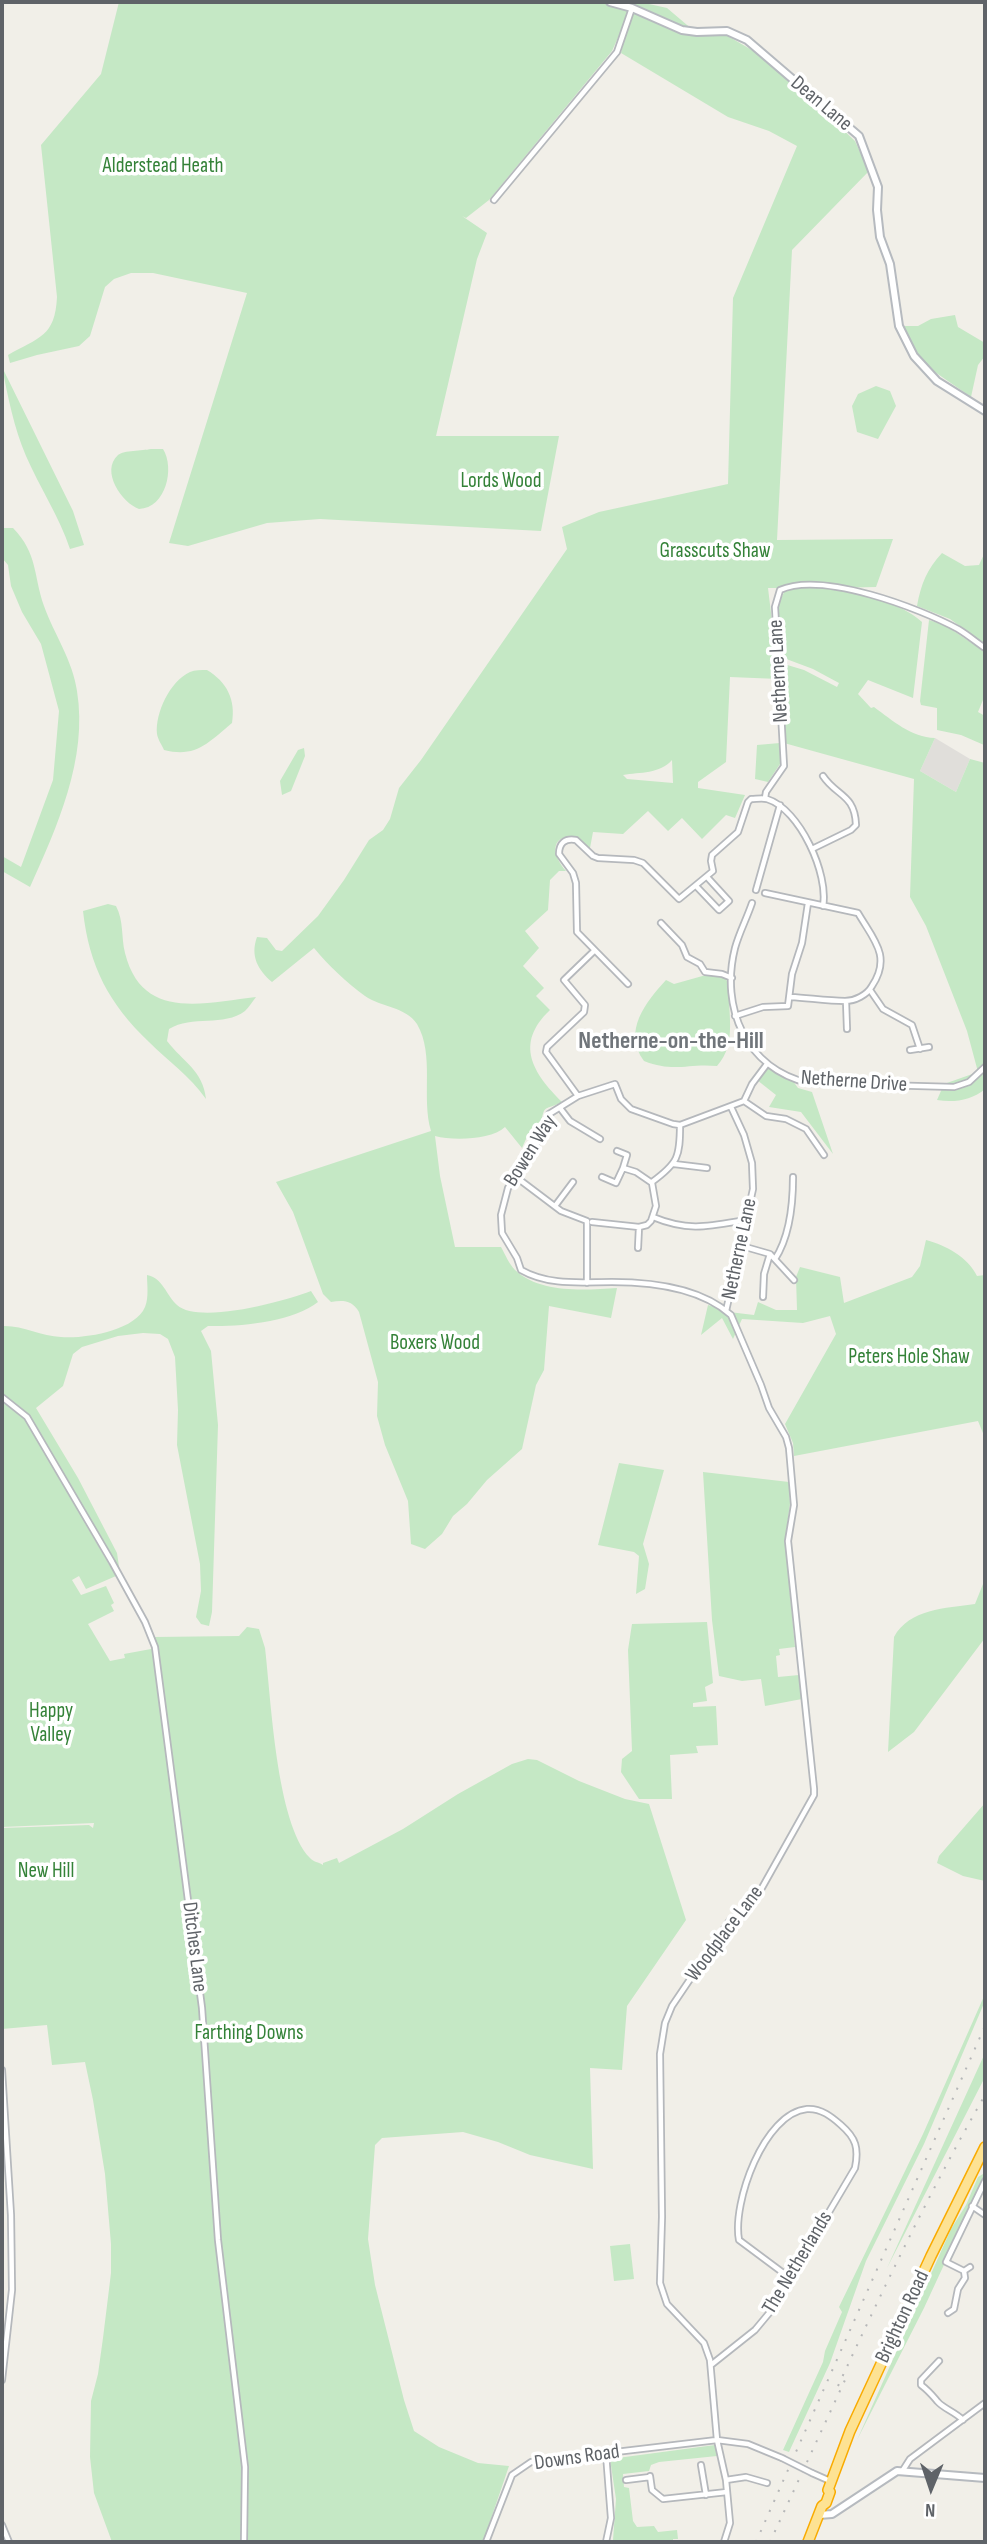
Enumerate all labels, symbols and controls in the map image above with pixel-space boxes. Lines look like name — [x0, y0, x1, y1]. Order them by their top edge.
street label: Dean Lane — [785, 71, 857, 137]
park label: Alderstead Heath — [102, 154, 224, 180]
park label: Lords Wood — [460, 469, 542, 495]
park label: Grasscuts Shaw — [659, 539, 771, 565]
street label: Netherne Lane — [764, 619, 794, 723]
district label: Netherne-on-the-Hill — [578, 1028, 764, 1056]
street label: Netherne Drive — [800, 1066, 908, 1098]
street label: Bowen Way — [499, 1111, 563, 1191]
street label: Netherne Lane — [717, 1196, 763, 1302]
park label: Boxers Wood — [390, 1331, 480, 1357]
park label: Peters Hole Shaw — [848, 1345, 970, 1371]
park label: Happy Valley — [29, 1699, 73, 1749]
park label: New Hill — [18, 1859, 74, 1885]
street label: Woodplace Lane — [681, 1881, 769, 1987]
street label: Ditches Lane — [176, 1901, 212, 1993]
park label: Farthing Downs — [194, 2021, 304, 2047]
street label: The Netherlands — [757, 2207, 839, 2319]
street label: Brighton Road — [871, 2267, 935, 2367]
street label: Downs Road — [533, 2440, 621, 2476]
north arrow — [896, 2453, 966, 2523]
text: N — [925, 2498, 936, 2521]

